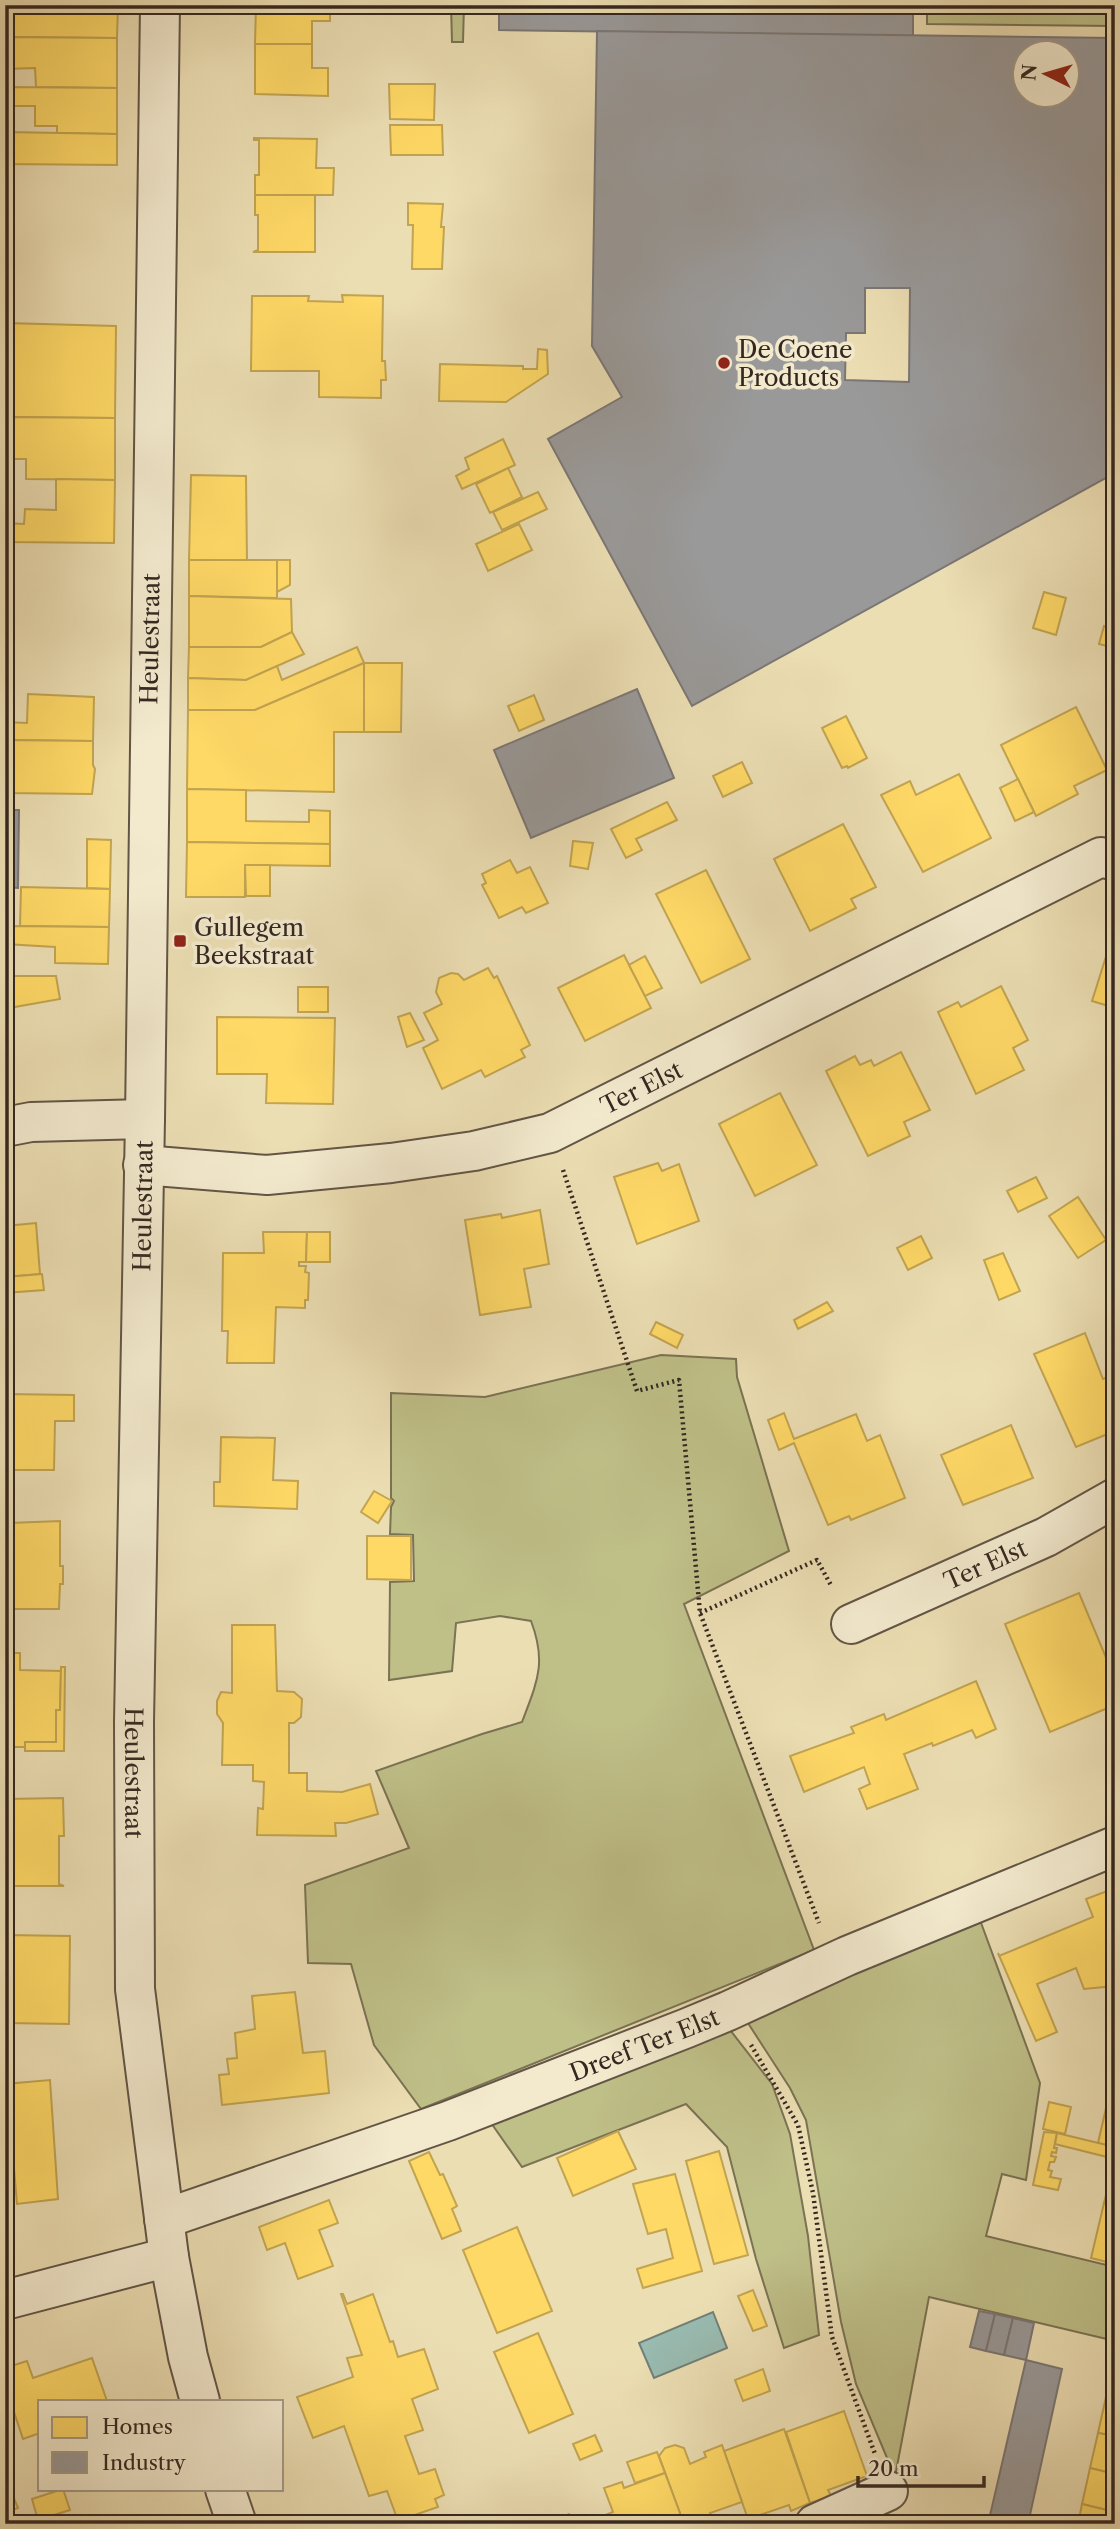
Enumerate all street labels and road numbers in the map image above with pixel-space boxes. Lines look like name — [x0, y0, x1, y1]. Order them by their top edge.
street label: Heulestraat — [134, 573, 166, 705]
street label: Ter Elst — [596, 1054, 687, 1120]
street label: Heulestraat — [127, 1140, 159, 1272]
street label: Ter Elst — [939, 1533, 1032, 1595]
street label: Heulestraat — [119, 1707, 149, 1839]
street label: Dreef Ter Elst — [565, 2002, 724, 2087]

